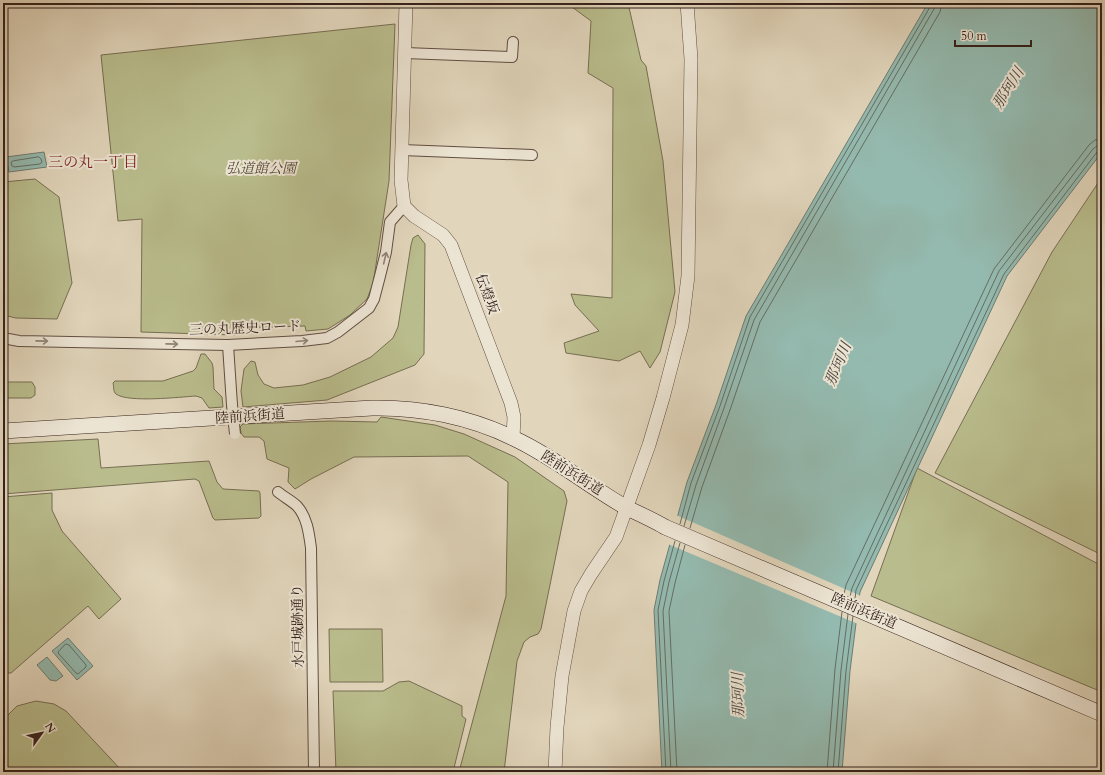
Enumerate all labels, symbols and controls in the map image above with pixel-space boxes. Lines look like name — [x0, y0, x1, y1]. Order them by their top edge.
scale bar — [955, 22, 1031, 48]
text: 50 m — [961, 28, 988, 44]
water label: 那珂川 — [988, 62, 1029, 112]
district label: 三の丸一丁目 — [48, 152, 138, 172]
park label: 弘道館公園 — [226, 159, 298, 178]
one-way arrow — [381, 252, 389, 265]
street label: 伝燈坂 — [471, 271, 503, 317]
street label: 三の丸歴史ロード — [189, 317, 301, 339]
one-way arrow — [35, 337, 48, 345]
one-way arrow — [295, 337, 308, 344]
water label: 那珂川 — [820, 338, 857, 389]
one-way arrow — [165, 340, 178, 348]
street label: 陸前浜街道 — [214, 404, 286, 428]
street label: 陸前浜街道 — [537, 446, 607, 500]
street label: 水戸城跡通り — [288, 584, 308, 668]
street label: 陸前浜街道 — [828, 589, 900, 633]
water label: 那珂川 — [728, 670, 748, 718]
north arrow — [22, 713, 62, 753]
text: N — [41, 720, 59, 736]

